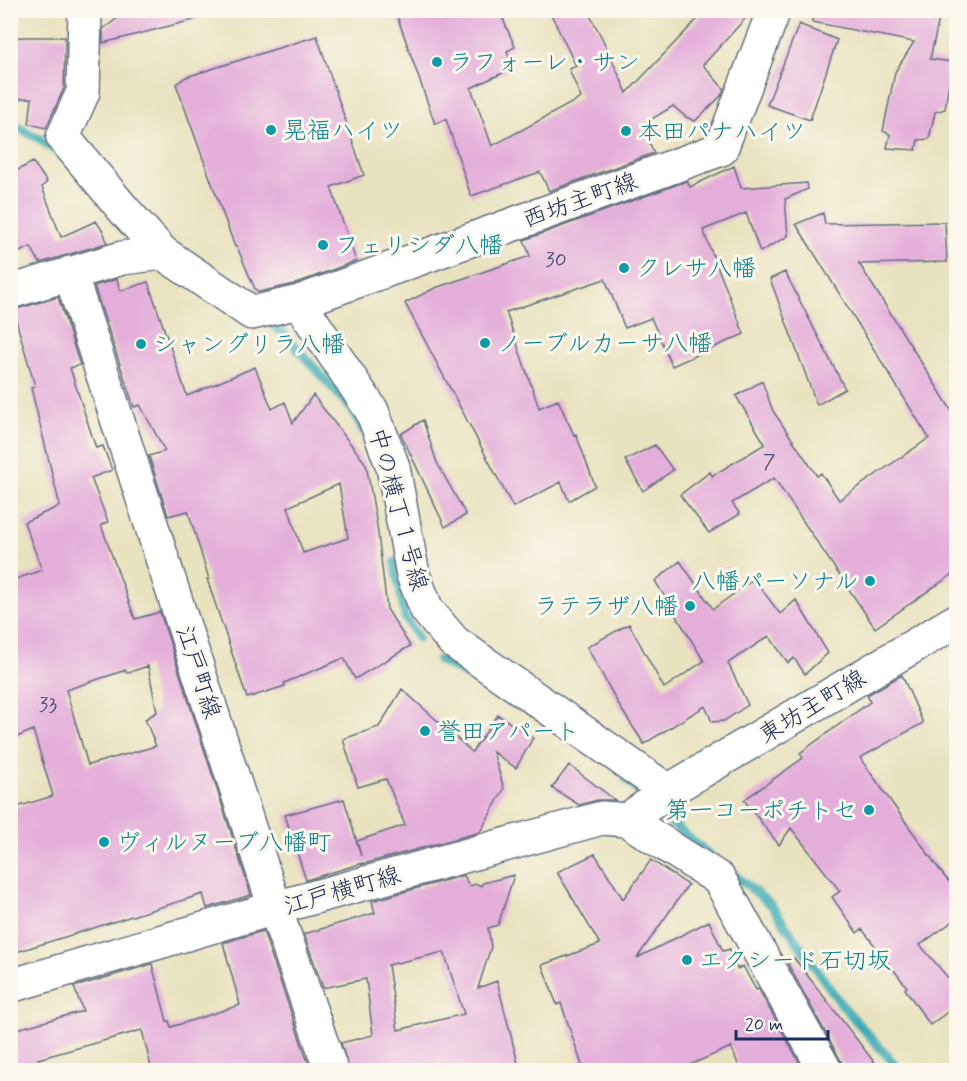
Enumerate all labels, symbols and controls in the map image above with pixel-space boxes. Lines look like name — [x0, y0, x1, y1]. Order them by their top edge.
place label: ラフォーレ・サン — [449, 48, 640, 79]
marker: ラフォーレ・サン — [430, 55, 444, 69]
place label: 晃福ハイツ — [283, 116, 403, 147]
place label: 本田パナハイツ — [638, 117, 806, 148]
marker: 晃福ハイツ — [264, 123, 278, 137]
marker: 本田パナハイツ — [619, 124, 633, 138]
street label: 西坊主町線 — [519, 166, 642, 236]
place label: フェリシダ八幡 — [335, 231, 503, 262]
marker: フェリシダ八幡 — [316, 238, 330, 252]
house number: 30 — [545, 246, 567, 274]
place label: クレサ八幡 — [636, 254, 756, 285]
marker: クレサ八幡 — [617, 261, 631, 275]
place label: ノーブルカーサ八幡 — [497, 329, 712, 360]
place label: シャングリラ八幡 — [153, 330, 345, 361]
marker: ノーブルカーサ八幡 — [478, 336, 492, 350]
marker: シャングリラ八幡 — [134, 337, 148, 351]
street label: 中の横丁１号線 — [361, 424, 434, 595]
house number: 7 — [763, 448, 776, 476]
place label: 八幡パーソナル — [691, 567, 858, 598]
marker: 八幡パーソナル — [863, 574, 877, 588]
place label: ラテラザ八幡 — [534, 592, 678, 623]
marker: ラテラザ八幡 — [683, 599, 697, 613]
street label: 江戸町線 — [168, 622, 227, 723]
street label: 東坊主町線 — [753, 663, 872, 751]
house number: 33 — [39, 691, 57, 719]
place label: 誉田アパート — [437, 717, 580, 748]
marker: 誉田アパート — [418, 724, 432, 738]
place label: 第一コーポチトセ — [665, 796, 857, 827]
marker: 第一コーポチトセ — [862, 803, 876, 817]
place label: ヴィルヌーブ八幡町 — [116, 828, 331, 859]
marker: ヴィルヌーブ八幡町 — [97, 835, 111, 849]
street label: 江戸横町線 — [280, 860, 404, 923]
place label: エクシード石切坂 — [699, 946, 891, 977]
marker: エクシード石切坂 — [680, 953, 694, 967]
scale bar — [736, 1003, 828, 1041]
text: 20 m — [745, 1013, 783, 1037]

